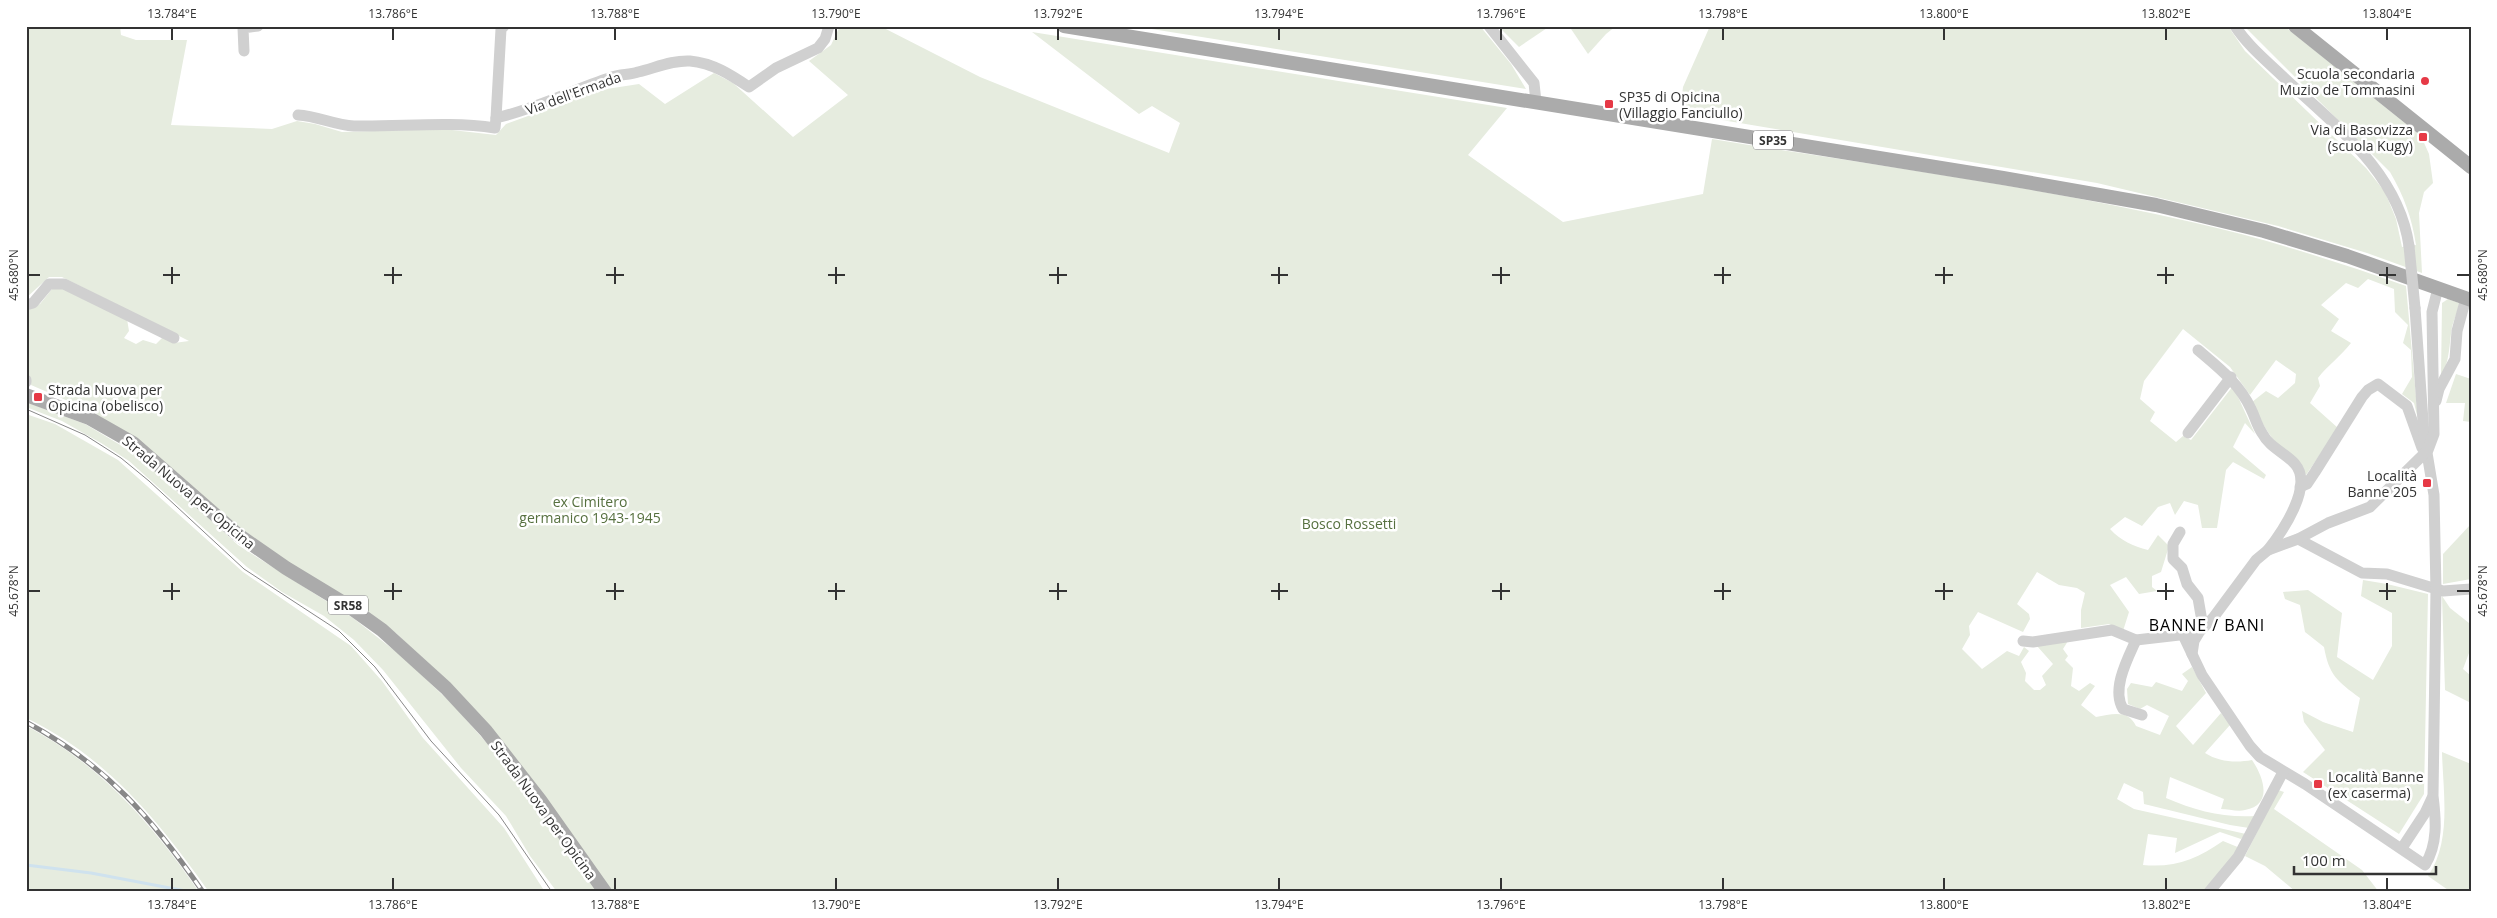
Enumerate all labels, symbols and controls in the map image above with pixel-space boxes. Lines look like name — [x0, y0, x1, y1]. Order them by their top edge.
text: 13.784°E — [147, 5, 197, 22]
text: 13.786°E — [368, 5, 418, 22]
text: 13.788°E — [590, 5, 640, 22]
text: 13.790°E — [811, 5, 861, 22]
text: 13.792°E — [1033, 5, 1083, 22]
text: 13.794°E — [1254, 5, 1304, 22]
text: 13.796°E — [1476, 5, 1526, 22]
text: 13.798°E — [1698, 5, 1748, 22]
text: 13.800°E — [1919, 5, 1969, 22]
text: 13.802°E — [2141, 5, 2191, 22]
text: 13.804°E — [2362, 5, 2412, 22]
place label: Scuola secondaria Muzio de Tommasini — [2279, 64, 2415, 99]
street label: Via dell'Ermada — [523, 67, 623, 119]
marker: Scuola secondaria Muzio de Tommasini — [2419, 75, 2431, 87]
place label: SP35 di Opicina (Villaggio Fanciullo) — [1619, 87, 1743, 122]
marker: SP35 di Opicina (Villaggio Fanciullo) — [1603, 98, 1615, 110]
place label: Via di Basovizza (scuola Kugy) — [2311, 120, 2413, 155]
road number: SP35 — [1753, 130, 1793, 150]
marker: Via di Basovizza (scuola Kugy) — [2417, 131, 2429, 143]
text: 45.680°N — [5, 249, 22, 301]
text: 45.680°N — [2474, 249, 2491, 301]
place label: Strada Nuova per Opicina (obelisco) — [48, 380, 163, 415]
marker: Strada Nuova per Opicina (obelisco) — [32, 391, 44, 403]
street label: Strada Nuova per Opicina — [119, 431, 259, 553]
place label: Località Banne 205 — [2347, 466, 2417, 501]
marker: Località Banne 205 — [2421, 477, 2433, 489]
park label: ex Cimitero germanico 1943-1945 — [519, 492, 661, 527]
park label: Bosco Rossetti — [1302, 514, 1396, 533]
text: 45.678°N — [5, 565, 22, 617]
text: 45.678°N — [2474, 565, 2491, 617]
road number: SR58 — [328, 596, 368, 614]
district label: BANNE / BANI — [2149, 614, 2265, 636]
street label: Strada Nuova per Opicina — [487, 737, 601, 883]
place label: Località Banne (ex caserma) — [2328, 767, 2424, 802]
marker: Località Banne (ex caserma) — [2312, 778, 2324, 790]
scale bar — [2294, 843, 2437, 875]
text: 100 m — [2302, 850, 2346, 870]
text: 13.784°E — [147, 896, 197, 913]
text: 13.786°E — [368, 896, 418, 913]
text: 13.788°E — [590, 896, 640, 913]
text: 13.790°E — [811, 896, 861, 913]
text: 13.792°E — [1033, 896, 1083, 913]
text: 13.794°E — [1254, 896, 1304, 913]
text: 13.796°E — [1476, 896, 1526, 913]
text: 13.798°E — [1698, 896, 1748, 913]
text: 13.800°E — [1919, 896, 1969, 913]
text: 13.802°E — [2141, 896, 2191, 913]
text: 13.804°E — [2362, 896, 2412, 913]

